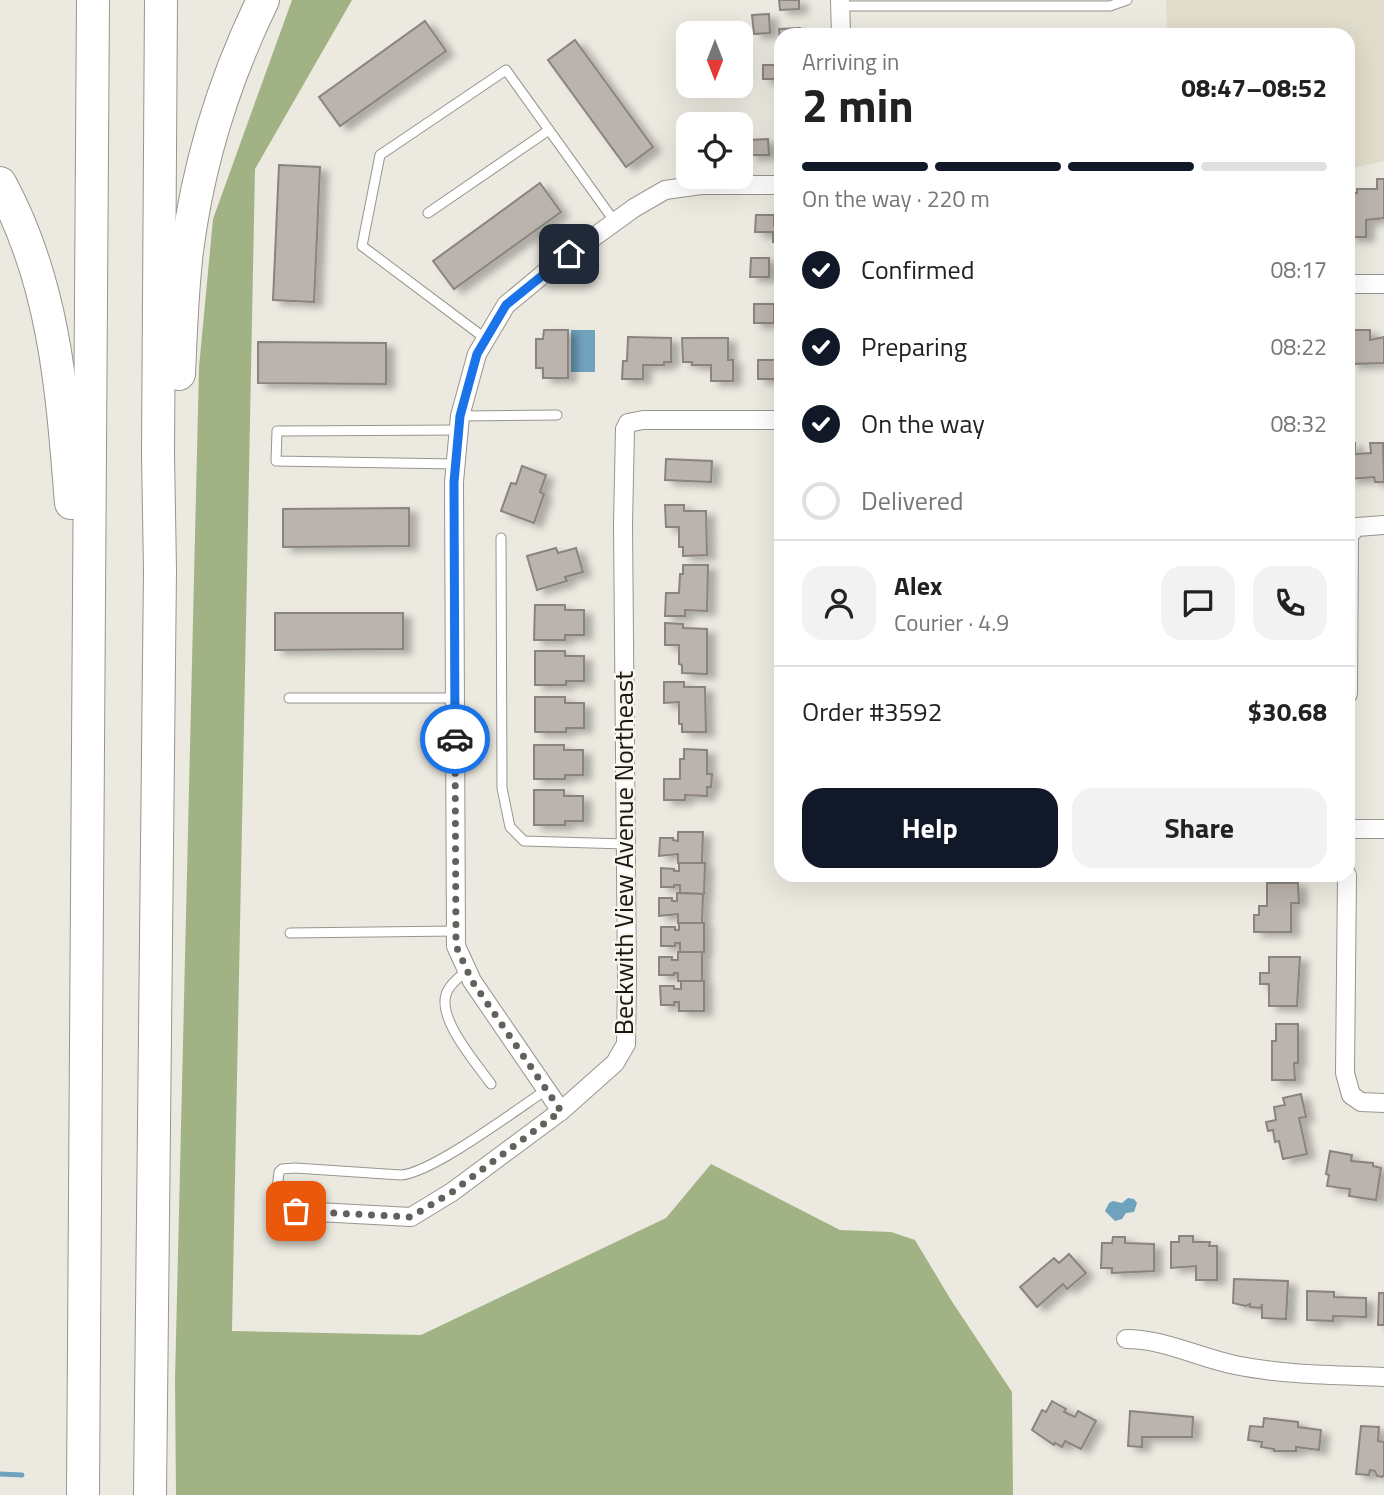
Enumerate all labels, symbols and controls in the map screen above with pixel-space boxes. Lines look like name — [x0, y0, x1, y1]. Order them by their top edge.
north arrow — [676, 21, 752, 98]
map controls — [676, 21, 753, 189]
text: Arriving in — [802, 44, 899, 79]
text: 08:47–08:52 — [1181, 68, 1327, 107]
text: 2 min — [802, 70, 914, 140]
button: locate — [676, 112, 753, 189]
text: On the way · 220 m — [802, 181, 990, 216]
pin — [539, 224, 599, 284]
icon: home — [550, 235, 588, 273]
text: Confirmed — [861, 250, 975, 289]
icon: check — [802, 251, 840, 289]
text: 08:17 — [1270, 252, 1327, 287]
text: Preparing — [861, 327, 967, 366]
icon: check — [802, 328, 840, 366]
text: 08:22 — [1270, 329, 1327, 364]
text: On the way — [861, 404, 985, 443]
icon: check — [802, 405, 840, 443]
text: 08:32 — [1270, 406, 1327, 441]
text: Delivered — [861, 481, 964, 520]
button: person — [802, 566, 876, 640]
text: Alex — [894, 566, 942, 605]
button: chat — [1161, 566, 1235, 640]
button: phone — [1253, 566, 1327, 640]
text: Courier · 4.9 — [894, 605, 1009, 640]
street label: Beckwith View Avenue Northeast — [604, 671, 643, 1035]
text: Order #3592 — [802, 692, 942, 731]
text: $30.68 — [1248, 692, 1327, 731]
courier — [420, 704, 490, 774]
icon: car — [436, 720, 474, 758]
button: Help — [802, 788, 1058, 868]
button: Share — [1072, 788, 1327, 868]
pin — [266, 1181, 326, 1241]
icon: bag — [277, 1192, 315, 1230]

